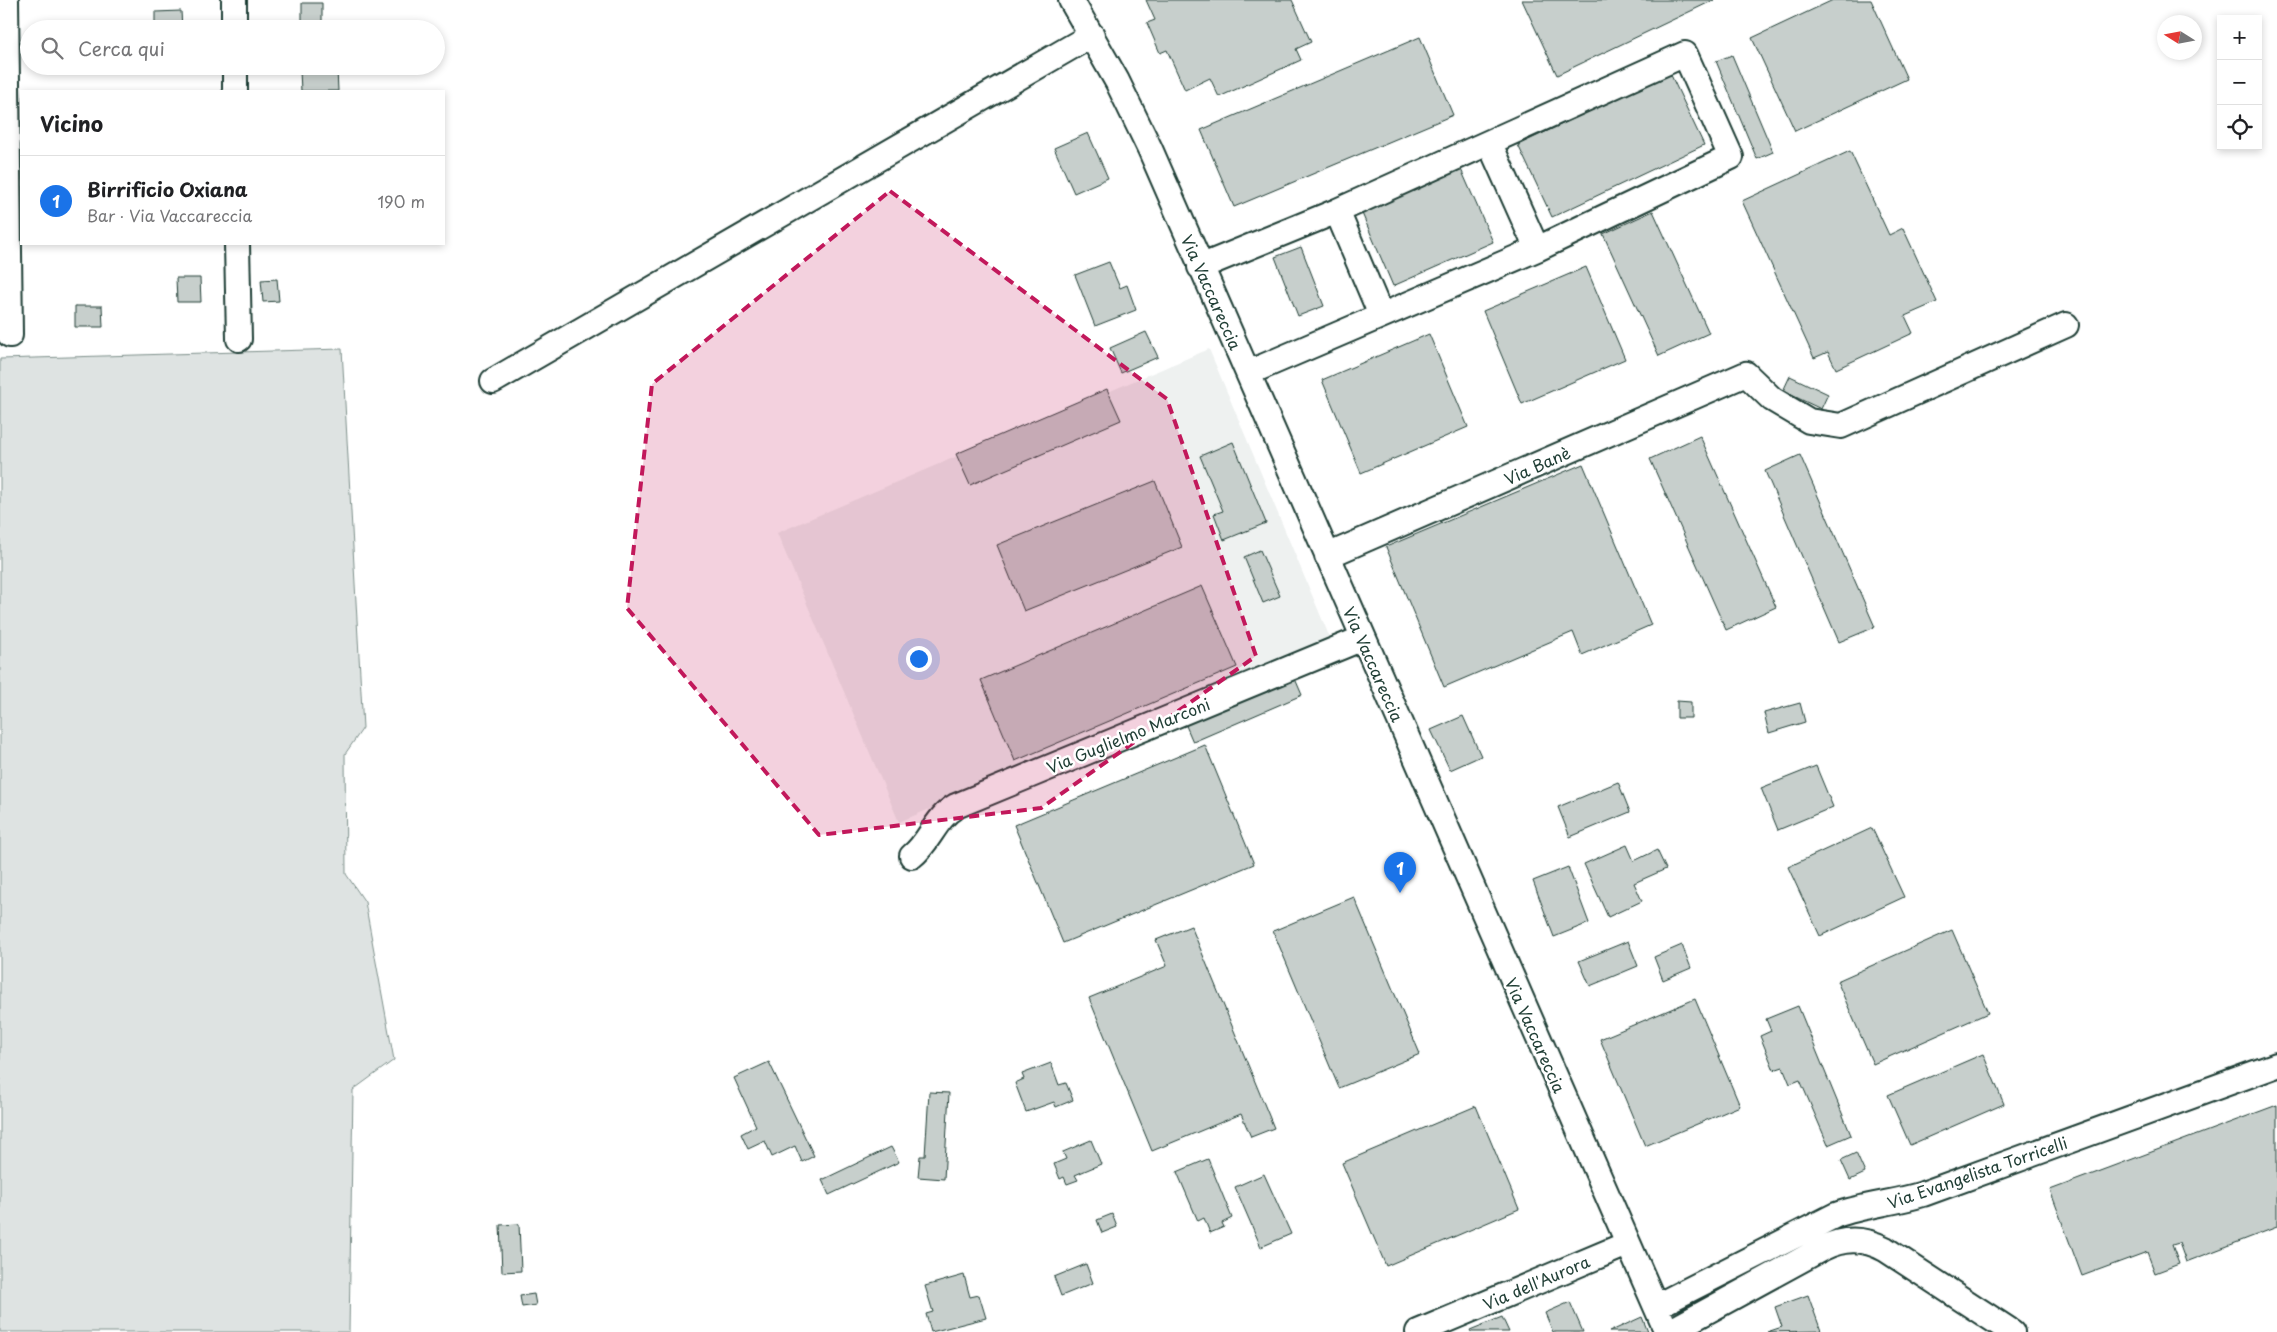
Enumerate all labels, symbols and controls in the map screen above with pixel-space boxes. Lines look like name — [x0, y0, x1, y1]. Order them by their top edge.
north arrow — [2157, 15, 2202, 60]
map controls — [2217, 15, 2262, 150]
button: + — [2217, 15, 2262, 60]
search box — [20, 20, 445, 75]
icon: search — [38, 34, 66, 62]
text: Cerca qui — [78, 34, 165, 62]
button: − — [2217, 60, 2262, 105]
button: locate — [2217, 105, 2262, 150]
text: Vicino — [40, 107, 103, 139]
text: Birrificio Oxiana — [87, 175, 248, 203]
text: 1 — [52, 189, 60, 213]
text: 190 m — [377, 189, 425, 213]
text: Bar · Via Vaccareccia — [87, 203, 252, 227]
street label: Via Vaccareccia — [1176, 230, 1248, 354]
street label: Via Banè — [1500, 440, 1574, 490]
street label: Via Vaccareccia — [1338, 602, 1410, 726]
your location — [906, 646, 932, 672]
street label: Via Guglielmo Marconi — [1043, 691, 1213, 779]
pin: 1 — [1384, 852, 1416, 893]
street label: Via Vaccareccia — [1500, 973, 1572, 1097]
street label: Via Evangelista Torricelli — [1884, 1130, 2070, 1214]
street label: Via dell'Aurora — [1479, 1249, 1593, 1315]

